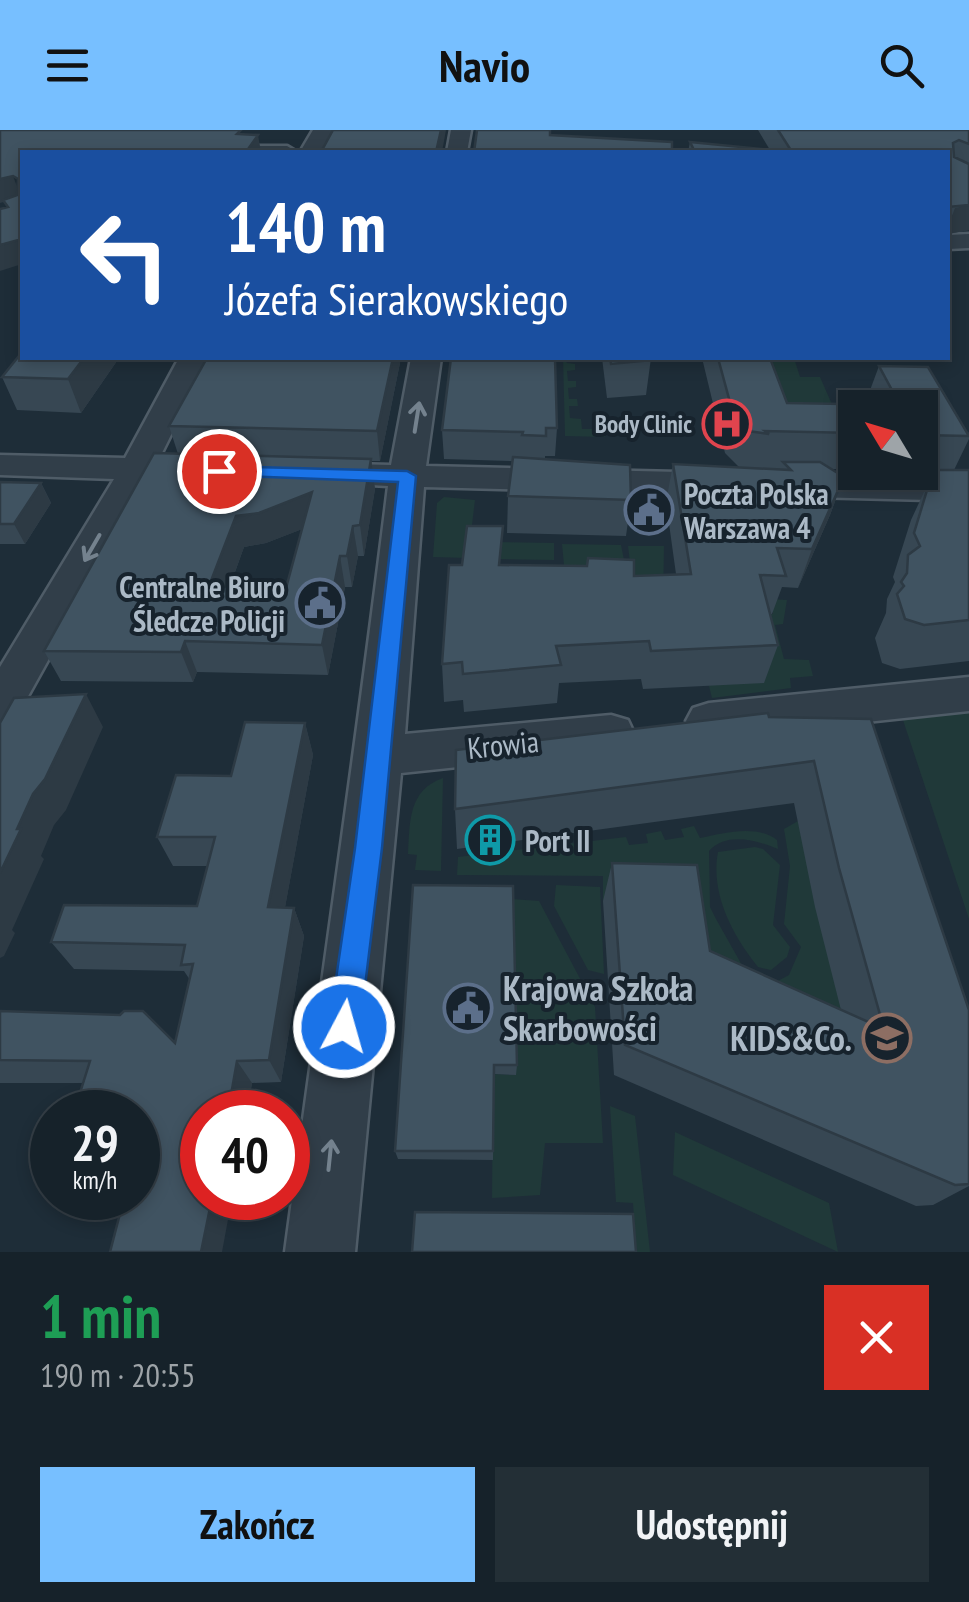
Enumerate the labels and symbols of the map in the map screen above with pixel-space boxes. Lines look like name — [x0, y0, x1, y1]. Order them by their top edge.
north arrow — [838, 390, 938, 490]
hospital icon: Body Clinic — [701, 398, 753, 450]
one-way arrow — [408, 401, 426, 434]
place label: Body Clinic — [595, 408, 692, 440]
pin — [177, 429, 262, 514]
place label: Poczta Polska Warszawa 4 — [683, 474, 829, 547]
public building icon: Poczta Polska Warszawa 4 — [623, 484, 675, 536]
one-way arrow — [82, 533, 102, 561]
place label: Centralne Biuro Śledcze Policji — [119, 567, 285, 640]
public building icon: Centralne Biuro Śledcze Policji — [294, 577, 346, 629]
street label: Krowia — [466, 721, 540, 767]
building icon: Port II — [464, 814, 516, 866]
place label: Port II — [525, 821, 590, 860]
place label: Krajowa Szkoła Skarbowości — [503, 965, 693, 1051]
position arrow — [292, 975, 396, 1079]
public building icon: Krajowa Szkoła Skarbowości — [442, 982, 494, 1034]
school or university icon: KIDS&Co. — [861, 1012, 913, 1064]
place label: KIDS&Co. — [730, 1015, 852, 1061]
speed limit sign: 40 — [180, 1090, 310, 1220]
one-way arrow — [321, 1139, 340, 1172]

